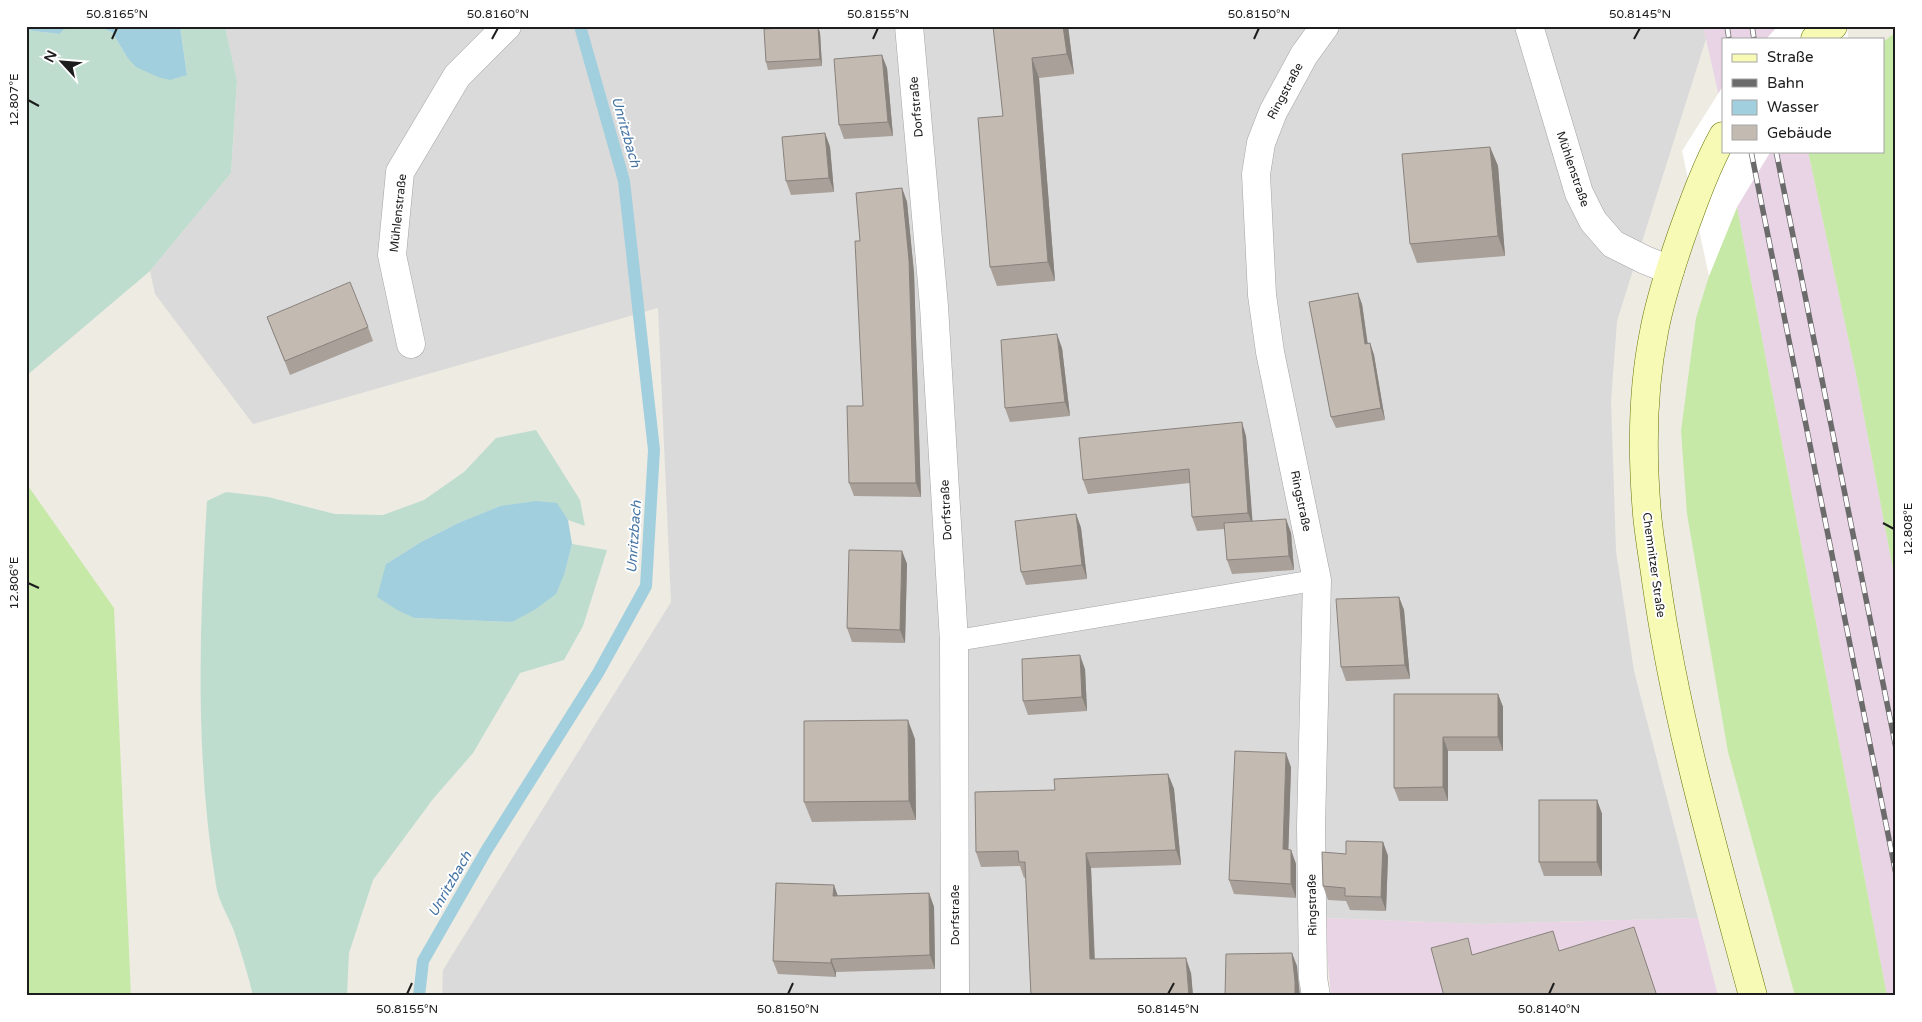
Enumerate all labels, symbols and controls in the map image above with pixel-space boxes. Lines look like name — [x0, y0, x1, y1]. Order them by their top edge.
text: 50.8165°N — [86, 7, 148, 21]
text: 50.8160°N — [467, 7, 529, 21]
text: 50.8155°N — [847, 7, 909, 21]
text: 50.8150°N — [1228, 7, 1290, 21]
text: 50.8145°N — [1609, 7, 1671, 21]
north arrow — [38, 38, 88, 88]
legend — [1722, 38, 1884, 152]
text: N — [41, 48, 61, 65]
text: Straße — [1767, 48, 1813, 66]
street label: Ringstraße — [1264, 60, 1306, 122]
text: 12.807°E — [7, 73, 21, 127]
text: Bahn — [1767, 74, 1804, 92]
street label: Dorfstraße — [906, 76, 926, 138]
water label: Unritzbach — [608, 95, 644, 170]
text: Wasser — [1767, 98, 1819, 116]
text: Gebäude — [1767, 124, 1832, 142]
street label: Mühlenstraße — [1554, 129, 1593, 209]
street label: Mühlenstraße — [387, 173, 409, 253]
street label: Ringstraße — [1288, 469, 1314, 533]
street label: Dorfstraße — [937, 479, 955, 541]
water label: Unritzbach — [623, 500, 645, 574]
text: 12.808°E — [1901, 502, 1915, 555]
street label: Chemnitzer Straße — [1640, 512, 1668, 619]
text: 12.806°E — [7, 556, 21, 609]
water label: Unritzbach — [424, 848, 476, 920]
street label: Ringstraße — [1304, 874, 1320, 936]
street label: Dorfstraße — [948, 884, 962, 946]
text: 50.8155°N — [376, 1002, 438, 1016]
text: 50.8150°N — [757, 1002, 819, 1016]
text: 50.8145°N — [1137, 1002, 1199, 1016]
text: 50.8140°N — [1518, 1002, 1580, 1016]

